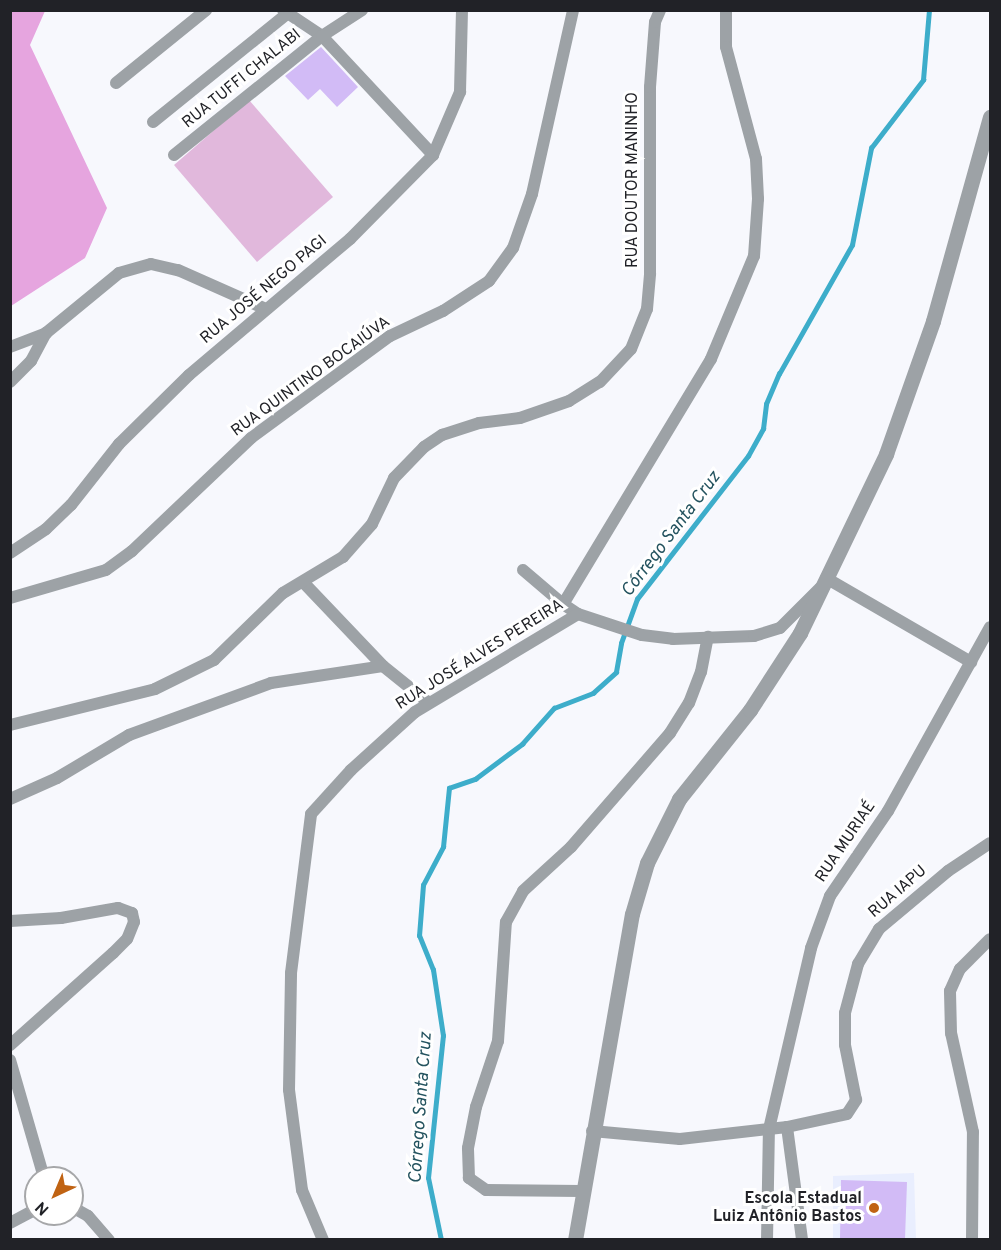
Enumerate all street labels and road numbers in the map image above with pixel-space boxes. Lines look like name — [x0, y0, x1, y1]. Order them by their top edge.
street label: RUA TUFFI CHALABI — [178, 25, 306, 133]
street label: RUA DOUTOR MANINHO — [623, 92, 643, 268]
street label: RUA JOSÉ NEGO PAGI — [197, 231, 331, 349]
street label: RUA QUINTINO BOCAIÚVA — [227, 313, 395, 441]
street label: RUA JOSÉ ALVES PEREIRA — [392, 595, 568, 715]
street label: RUA MURIAÉ — [812, 798, 880, 886]
street label: RUA IAPU — [865, 861, 931, 923]

